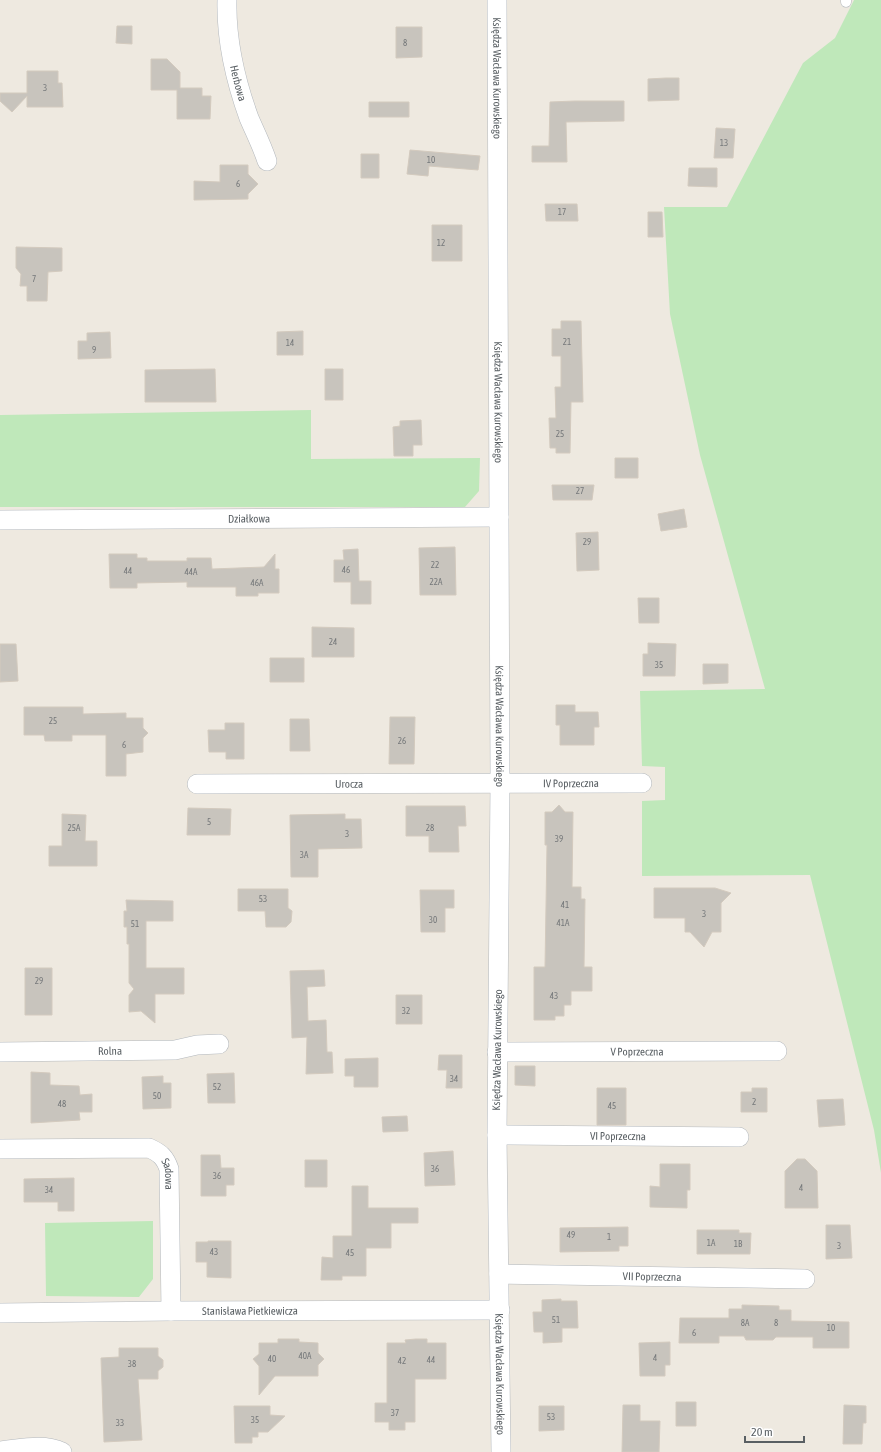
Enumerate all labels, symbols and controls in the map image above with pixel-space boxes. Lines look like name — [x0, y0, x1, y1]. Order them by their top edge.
street label: Księdza Wacława Kurowskiego — [491, 17, 504, 139]
house number: 8 — [403, 38, 407, 48]
street label: Herbowa — [228, 64, 249, 102]
house number: 3 — [43, 83, 47, 93]
house number: 13 — [720, 138, 728, 148]
house number: 10 — [427, 155, 435, 165]
house number: 6 — [236, 179, 240, 189]
house number: 17 — [558, 207, 566, 217]
house number: 12 — [437, 238, 445, 248]
house number: 7 — [32, 274, 36, 284]
house number: 21 — [563, 337, 571, 347]
house number: 14 — [286, 338, 294, 348]
street label: Księdza Wacława Kurowskiego — [492, 341, 505, 463]
house number: 9 — [92, 345, 96, 355]
house number: 25 — [556, 429, 564, 439]
house number: 27 — [576, 486, 584, 496]
street label: Działkowa — [228, 512, 270, 525]
house number: 29 — [583, 537, 591, 547]
house number: 22 — [431, 560, 439, 570]
house number: 46 — [342, 565, 350, 575]
house number: 44 — [124, 566, 132, 576]
house number: 44A — [185, 567, 198, 577]
house number: 22A — [430, 577, 443, 587]
house number: 46A — [251, 578, 264, 588]
house number: 24 — [329, 637, 337, 647]
house number: 35 — [655, 660, 663, 670]
street label: Księdza Wacława Kurowskiego — [494, 665, 506, 787]
house number: 25 — [49, 716, 57, 726]
house number: 26 — [398, 736, 406, 746]
house number: 6 — [122, 740, 126, 750]
street label: IV Poprzeczna — [543, 777, 599, 789]
street label: Urocza — [335, 778, 363, 790]
house number: 5 — [207, 817, 211, 827]
house number: 25A — [68, 823, 81, 833]
house number: 28 — [426, 823, 434, 833]
house number: 3 — [345, 829, 349, 839]
house number: 39 — [555, 834, 563, 844]
house number: 3A — [300, 850, 309, 860]
house number: 53 — [259, 894, 267, 904]
house number: 41 — [561, 900, 569, 910]
house number: 3 — [702, 909, 706, 919]
house number: 30 — [429, 915, 437, 925]
house number: 41A — [557, 918, 570, 928]
house number: 51 — [131, 919, 139, 929]
house number: 29 — [35, 976, 43, 986]
street label: Księdza Wacława Kurowskiego — [490, 989, 504, 1111]
house number: 43 — [550, 991, 558, 1001]
house number: 32 — [402, 1006, 410, 1016]
street label: Rolna — [98, 1045, 122, 1057]
street label: V Poprzeczna — [610, 1045, 664, 1058]
house number: 34 — [450, 1074, 458, 1084]
house number: 52 — [213, 1082, 221, 1092]
house number: 50 — [153, 1091, 161, 1101]
house number: 2 — [752, 1097, 756, 1107]
house number: 48 — [58, 1099, 66, 1109]
house number: 45 — [608, 1101, 616, 1111]
street label: VI Poprzeczna — [590, 1130, 646, 1142]
street label: Sadowa — [159, 1156, 175, 1190]
house number: 36 — [431, 1164, 439, 1174]
house number: 36 — [213, 1171, 221, 1181]
house number: 4 — [799, 1183, 803, 1193]
house number: 34 — [45, 1185, 53, 1195]
house number: 49 — [567, 1230, 575, 1240]
house number: 1 — [607, 1232, 611, 1242]
house number: 1A — [707, 1238, 716, 1248]
house number: 1B — [734, 1239, 743, 1249]
house number: 3 — [837, 1241, 841, 1251]
house number: 43 — [210, 1247, 218, 1257]
house number: 45 — [346, 1248, 354, 1258]
street label: VII Poprzeczna — [622, 1270, 681, 1283]
street label: Stanisława Pietkiewicza — [202, 1305, 298, 1317]
street label: Księdza Wacława Kurowskiego — [493, 1313, 507, 1435]
house number: 51 — [552, 1315, 560, 1325]
house number: 8A — [741, 1318, 750, 1328]
house number: 8 — [774, 1318, 778, 1328]
house number: 10 — [827, 1323, 835, 1333]
house number: 6 — [692, 1328, 696, 1338]
house number: 40A — [299, 1351, 312, 1361]
house number: 4 — [653, 1353, 657, 1363]
house number: 40 — [268, 1354, 276, 1364]
house number: 44 — [427, 1355, 435, 1365]
house number: 42 — [398, 1356, 406, 1366]
house number: 38 — [128, 1359, 136, 1369]
house number: 37 — [391, 1408, 399, 1418]
house number: 53 — [547, 1412, 555, 1422]
house number: 35 — [251, 1415, 259, 1425]
house number: 33 — [116, 1418, 124, 1428]
scale bar — [745, 1418, 804, 1444]
text: 20 m — [751, 1425, 773, 1439]

